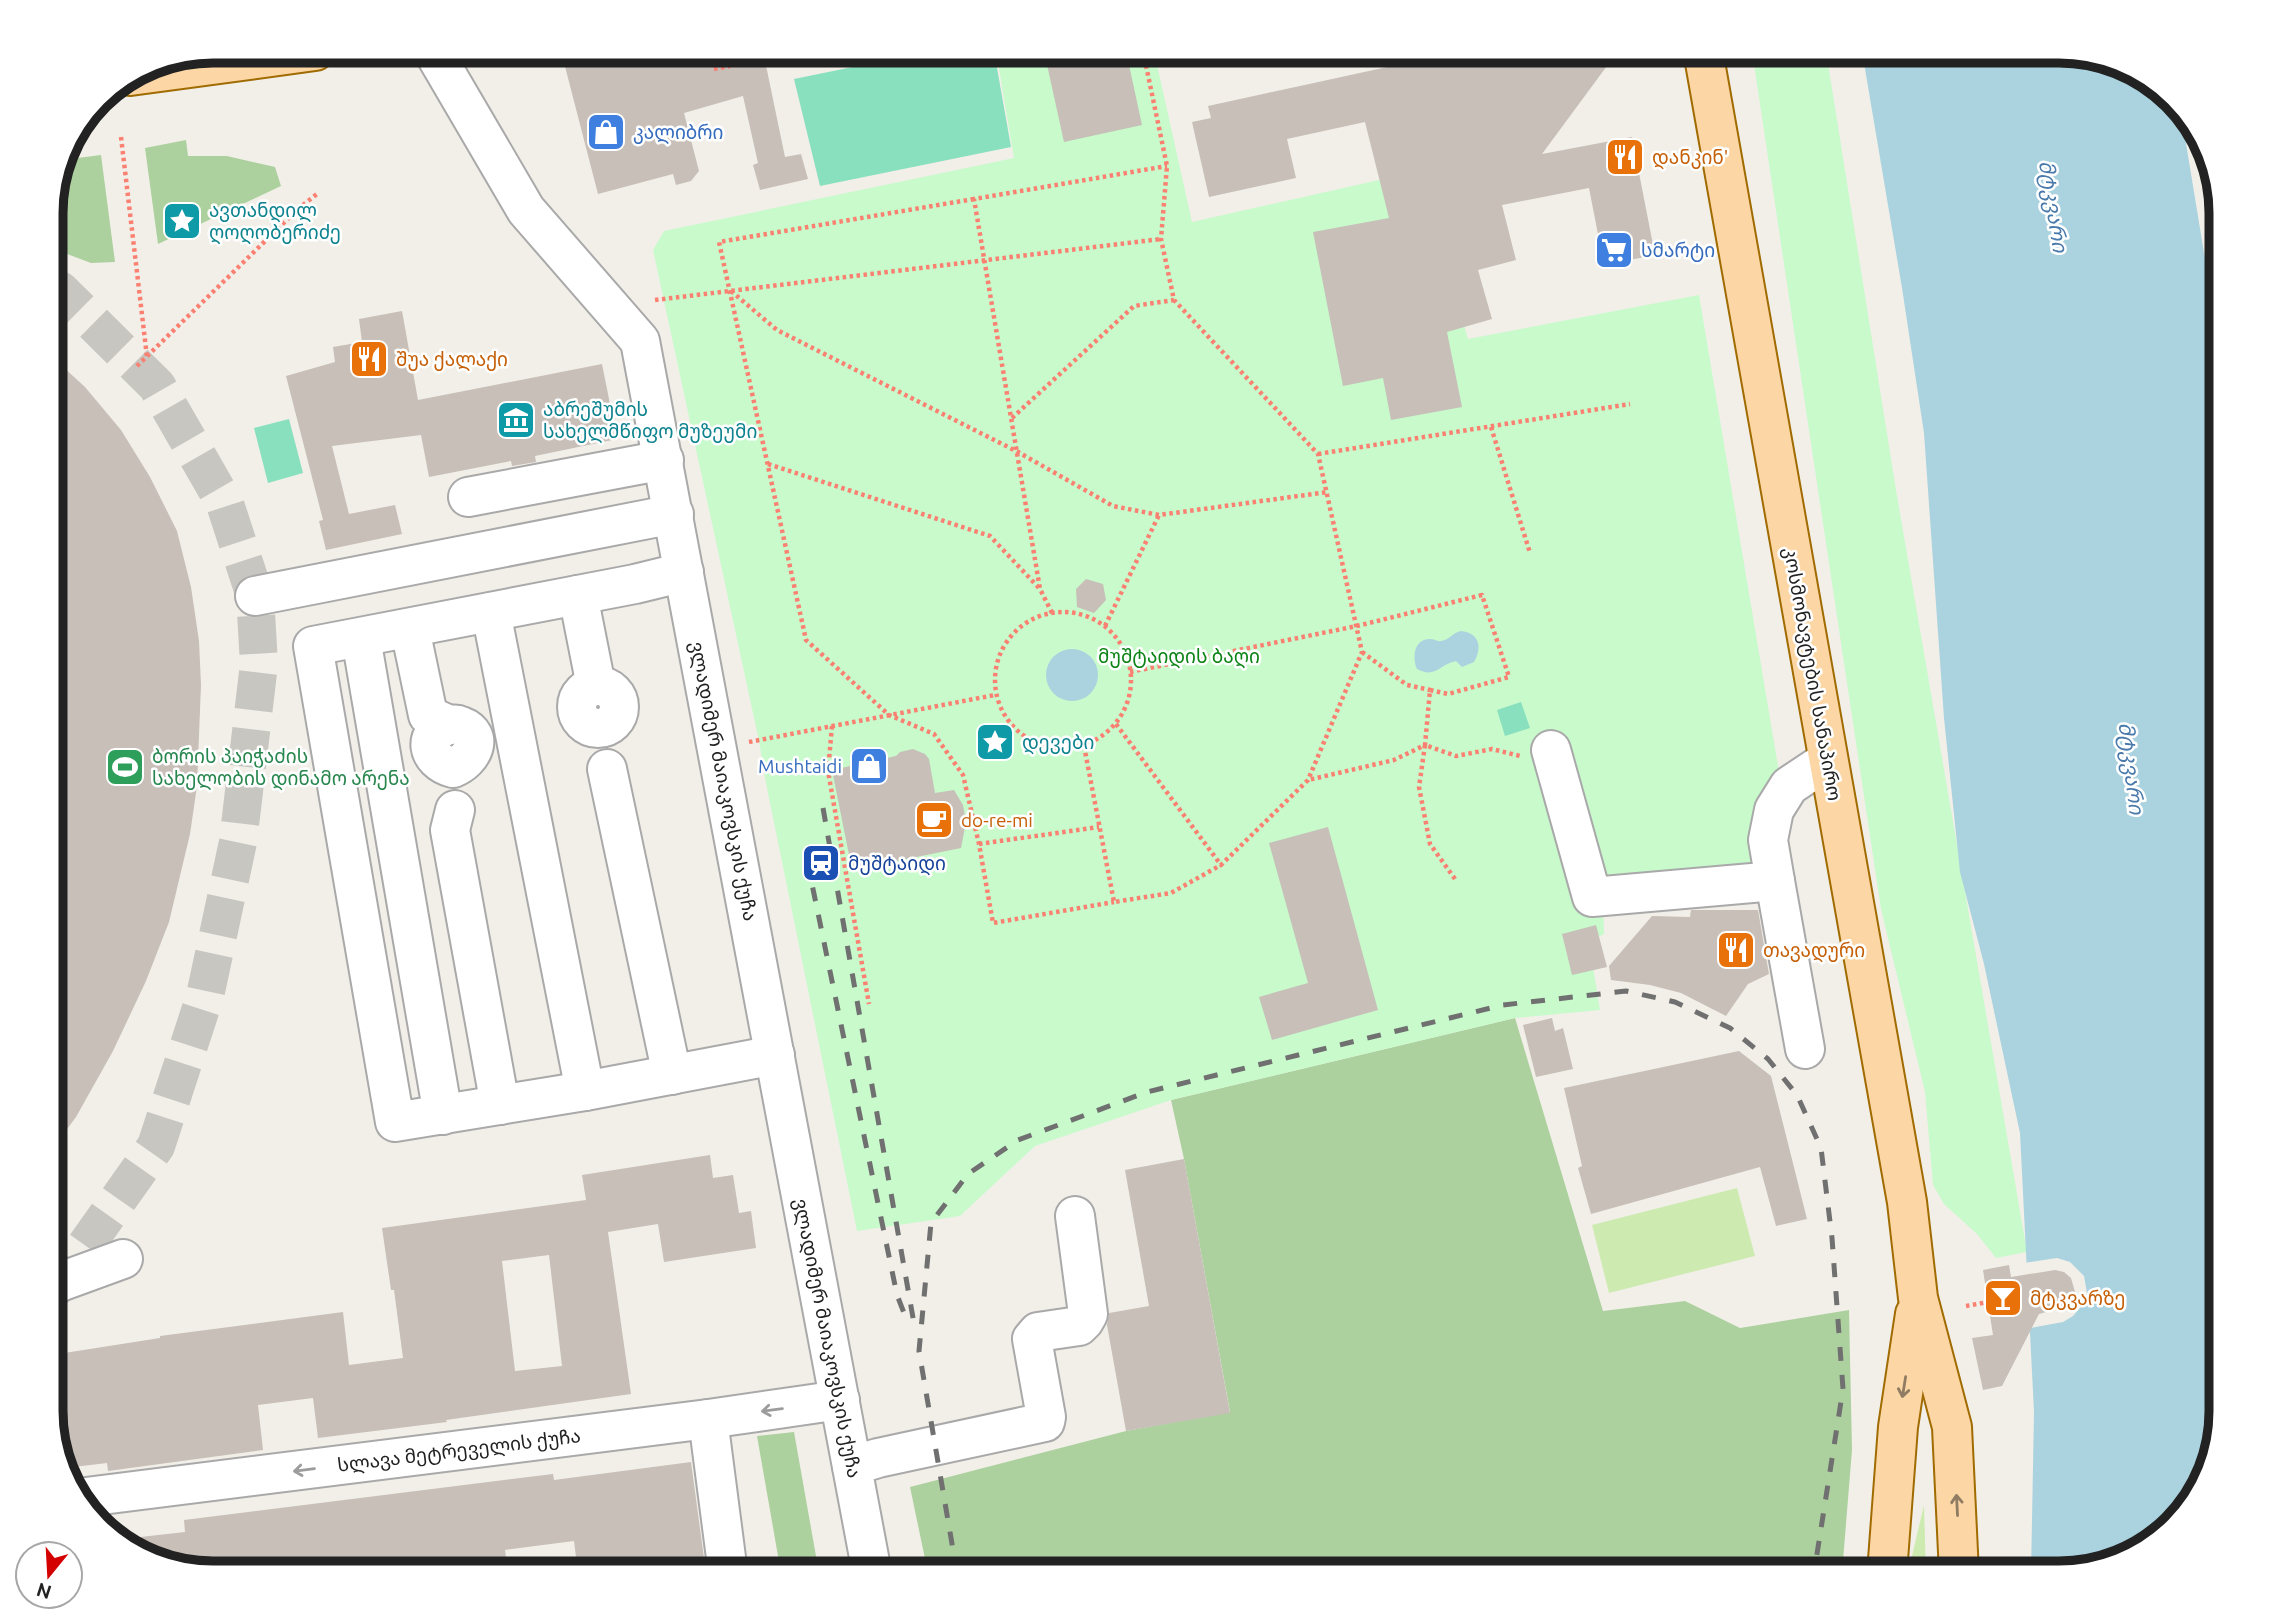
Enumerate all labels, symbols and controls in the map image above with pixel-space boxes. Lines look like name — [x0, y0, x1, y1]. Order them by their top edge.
shop icon: კალიბრი — [585, 111, 627, 153]
place label: კალიბრი — [633, 121, 723, 145]
restaurant icon: დანკინ' — [1604, 136, 1646, 178]
place label: დანკინ' — [1652, 146, 1728, 170]
water label: მტკვარი — [2033, 158, 2073, 255]
place label: ავთანდილ ღოღობერიძე — [209, 199, 341, 245]
place icon: ავთანდილ ღოღობერიძე — [161, 200, 203, 242]
supermarket icon: სმარტი — [1593, 229, 1635, 271]
place label: სმარტი — [1641, 239, 1715, 262]
restaurant icon: შუა ქალაქი — [348, 338, 390, 380]
place label: შუა ქალაქი — [396, 348, 508, 372]
place label: აბრეშუმის სახელმწიფო მუზეუმი — [543, 398, 757, 444]
museum icon: აბრეშუმის სახელმწიფო მუზეუმი — [495, 399, 537, 441]
street label: კოსმონავტების სანაპირო — [1779, 545, 1846, 803]
street label: ვლადიმერ მაიაკოვსკის ქუჩა — [684, 639, 762, 923]
park label: მუშტაიდის ბაღი — [1098, 645, 1260, 669]
place icon: დევები — [974, 721, 1016, 763]
water label: მტკვარი — [2112, 721, 2150, 817]
place label: დევები — [1022, 731, 1094, 755]
place label: ბორის პაიჭაძის სახელობის დინამო არენა — [152, 745, 410, 791]
shop icon: Mushtaidi — [848, 745, 890, 787]
sports icon: ბორის პაიჭაძის სახელობის დინამო არენა — [104, 746, 146, 788]
place label: Mushtaidi — [758, 755, 842, 777]
cafe icon: do-re-mi — [913, 799, 955, 841]
place label: do-re-mi — [961, 809, 1033, 831]
station icon: მუშტაიდი — [800, 842, 842, 884]
place label: მუშტაიდი — [848, 852, 946, 876]
restaurant icon: თავადური — [1715, 929, 1757, 971]
place label: თავადური — [1763, 939, 1865, 963]
street label: ვლადიმერ მაიაკოვსკის ქუჩა — [788, 1196, 866, 1480]
bar icon: მტკვარზე — [1982, 1277, 2024, 1319]
place label: მტკვარზე — [2030, 1287, 2126, 1310]
one-way arrow — [1898, 1375, 1911, 1398]
one-way arrow — [761, 1404, 784, 1417]
street label: სლავა მეტრეველის ქუჩა — [336, 1424, 582, 1478]
one-way arrow — [293, 1463, 316, 1476]
one-way arrow — [1950, 1494, 1963, 1517]
north arrow — [14, 1540, 84, 1610]
text: N — [34, 1579, 54, 1604]

